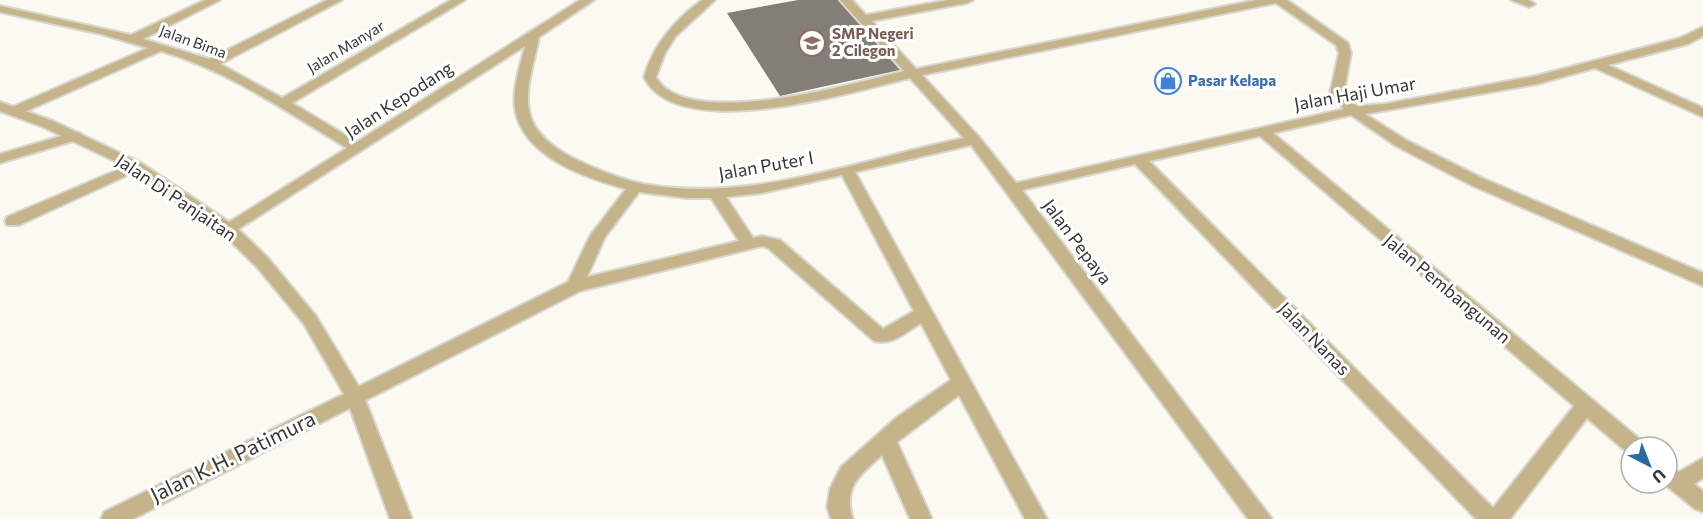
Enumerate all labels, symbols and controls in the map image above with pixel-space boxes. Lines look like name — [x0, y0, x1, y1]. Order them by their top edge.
street label: Jalan Manyar — [303, 16, 388, 76]
street label: Jalan Bima — [157, 21, 229, 61]
place label: SMP Negeri 2 Cilegon — [832, 24, 914, 59]
school or university icon: SMP Negeri 2 Cilegon — [797, 28, 827, 58]
street label: Jalan Kepodang — [340, 56, 457, 142]
shop icon: Pasar Kelapa — [1153, 66, 1183, 96]
place label: Pasar Kelapa — [1188, 71, 1276, 89]
street label: Jalan Haji Umar — [1292, 71, 1418, 115]
street label: Jalan Puter I — [717, 146, 815, 184]
street label: Jalan Di Panjaitan — [112, 149, 241, 246]
street label: Jalan Pepaya — [1039, 194, 1117, 288]
street label: Jalan Pembangunan — [1380, 229, 1516, 348]
street label: Jalan Nanas — [1274, 297, 1355, 380]
street label: Jalan K.H. Patimura — [146, 405, 319, 506]
north arrow — [1619, 435, 1679, 495]
text: U — [1649, 466, 1670, 487]

